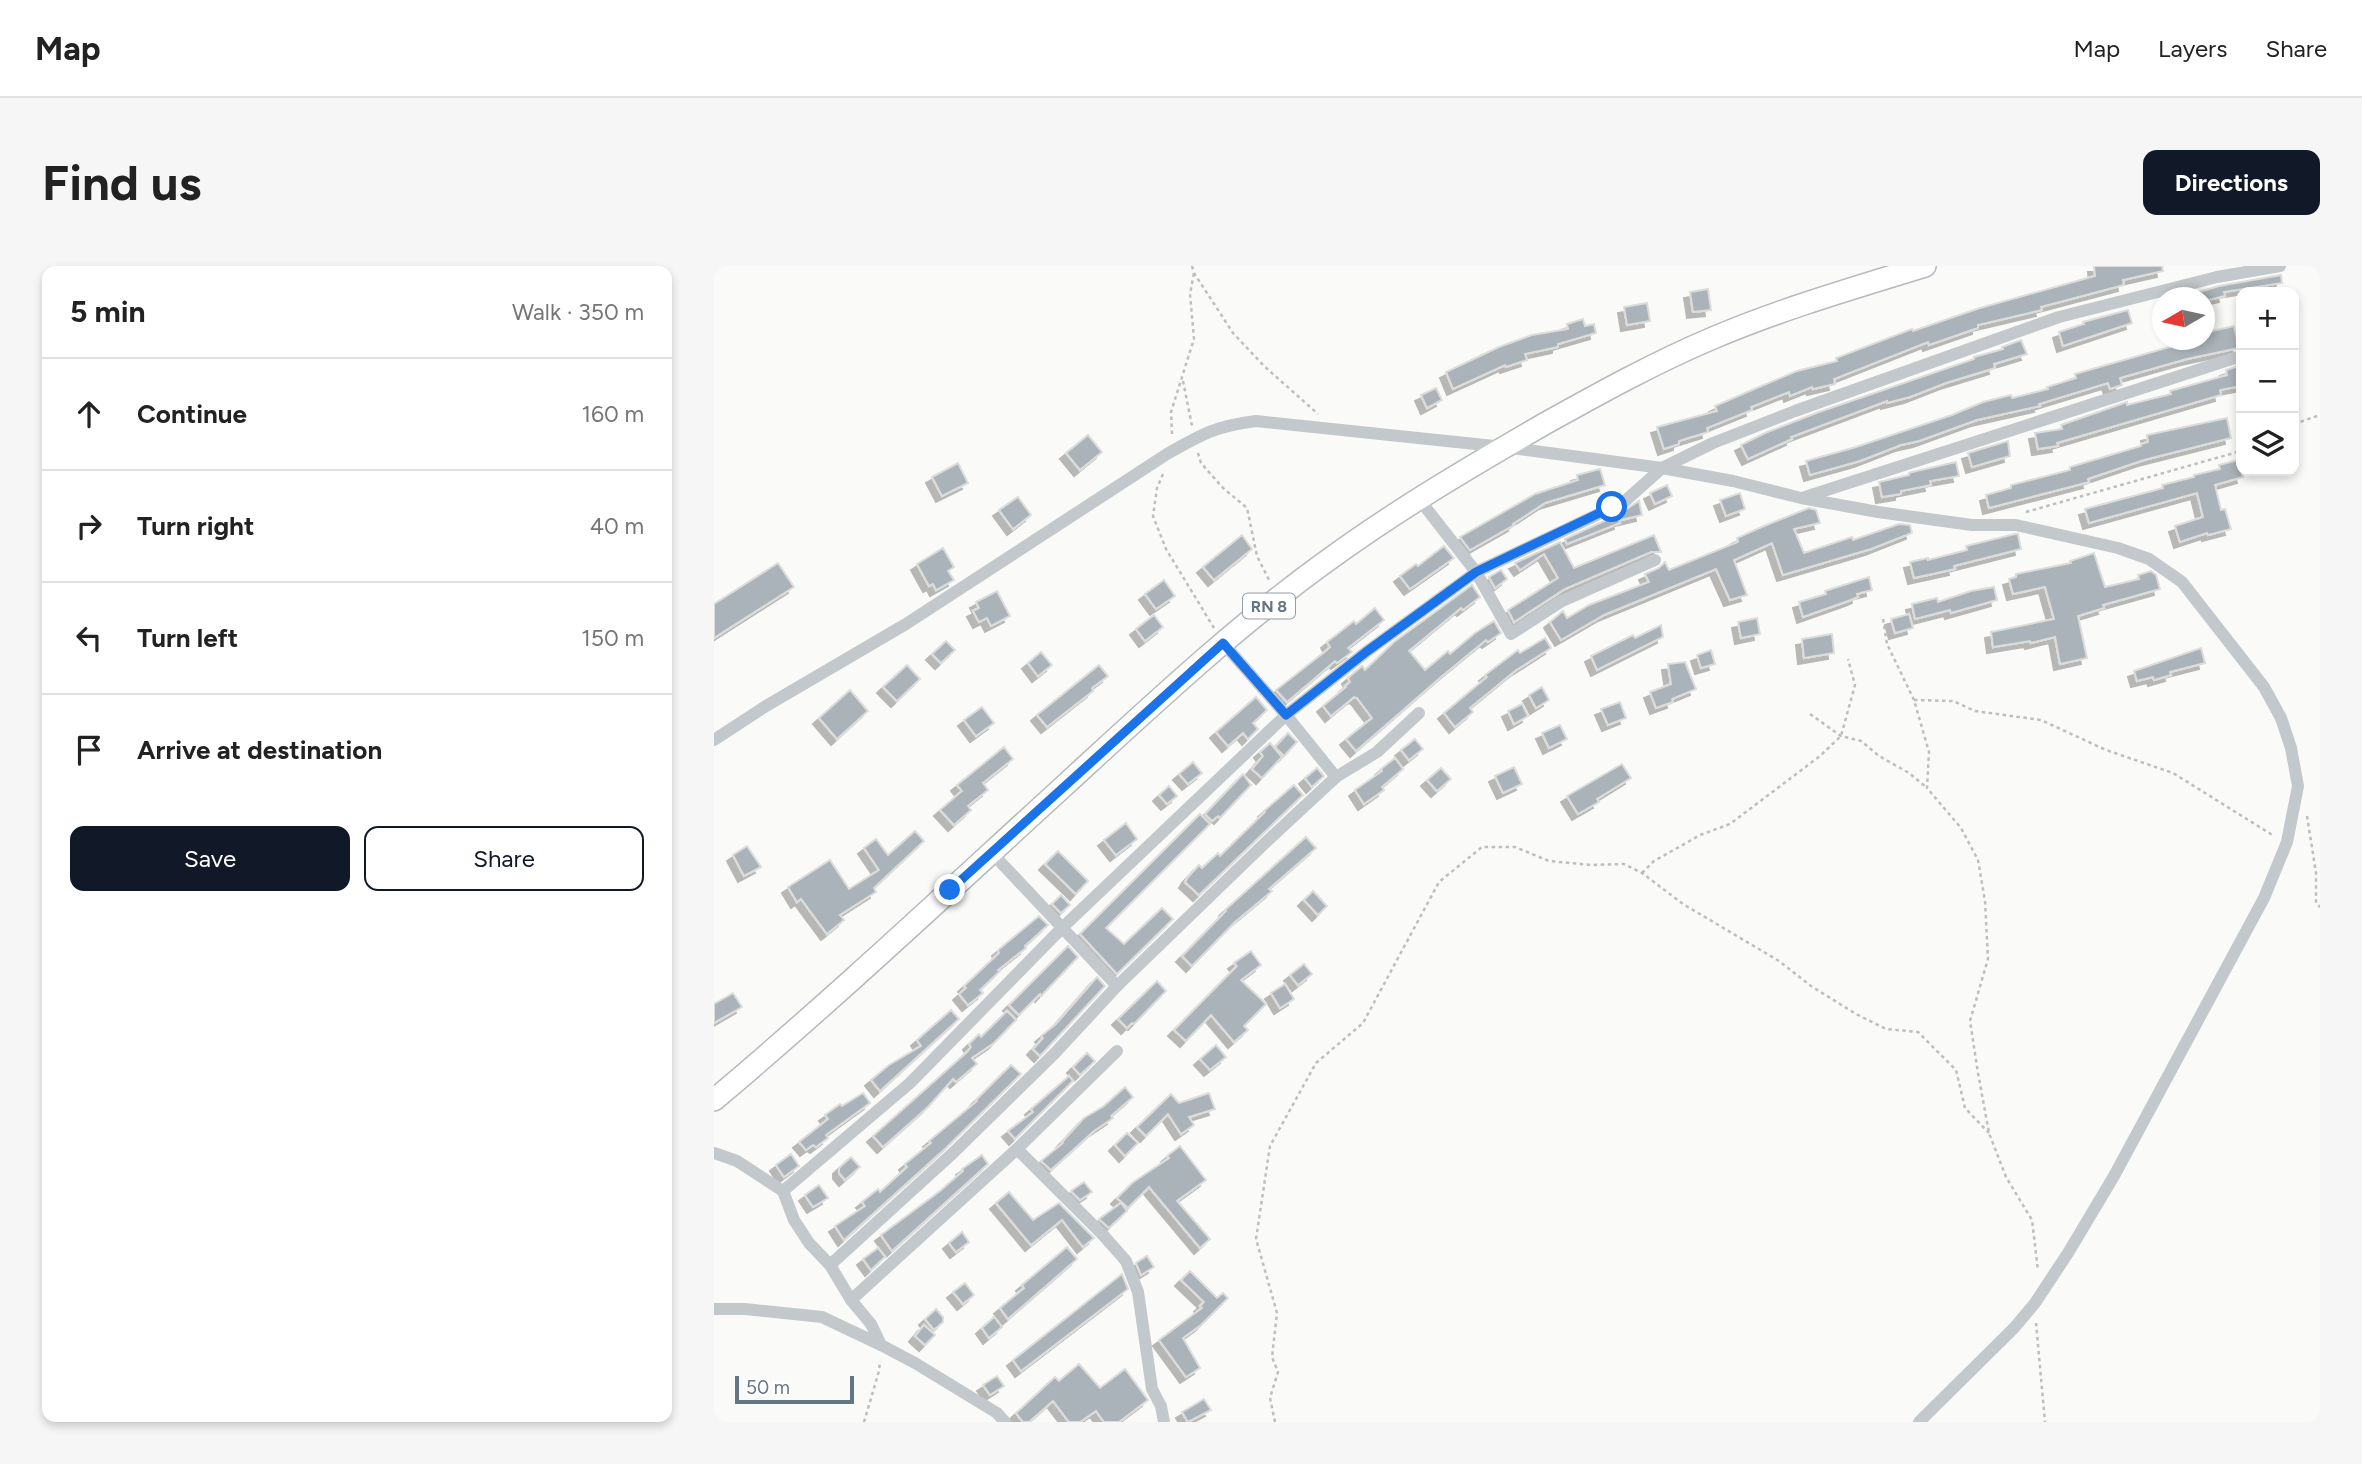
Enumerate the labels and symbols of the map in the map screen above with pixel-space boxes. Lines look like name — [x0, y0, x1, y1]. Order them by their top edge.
north arrow — [2152, 287, 2215, 350]
route start — [1596, 491, 1627, 522]
road number: RN 8 — [1243, 594, 1295, 618]
route end — [934, 874, 965, 905]
scale bar — [735, 1373, 854, 1405]

